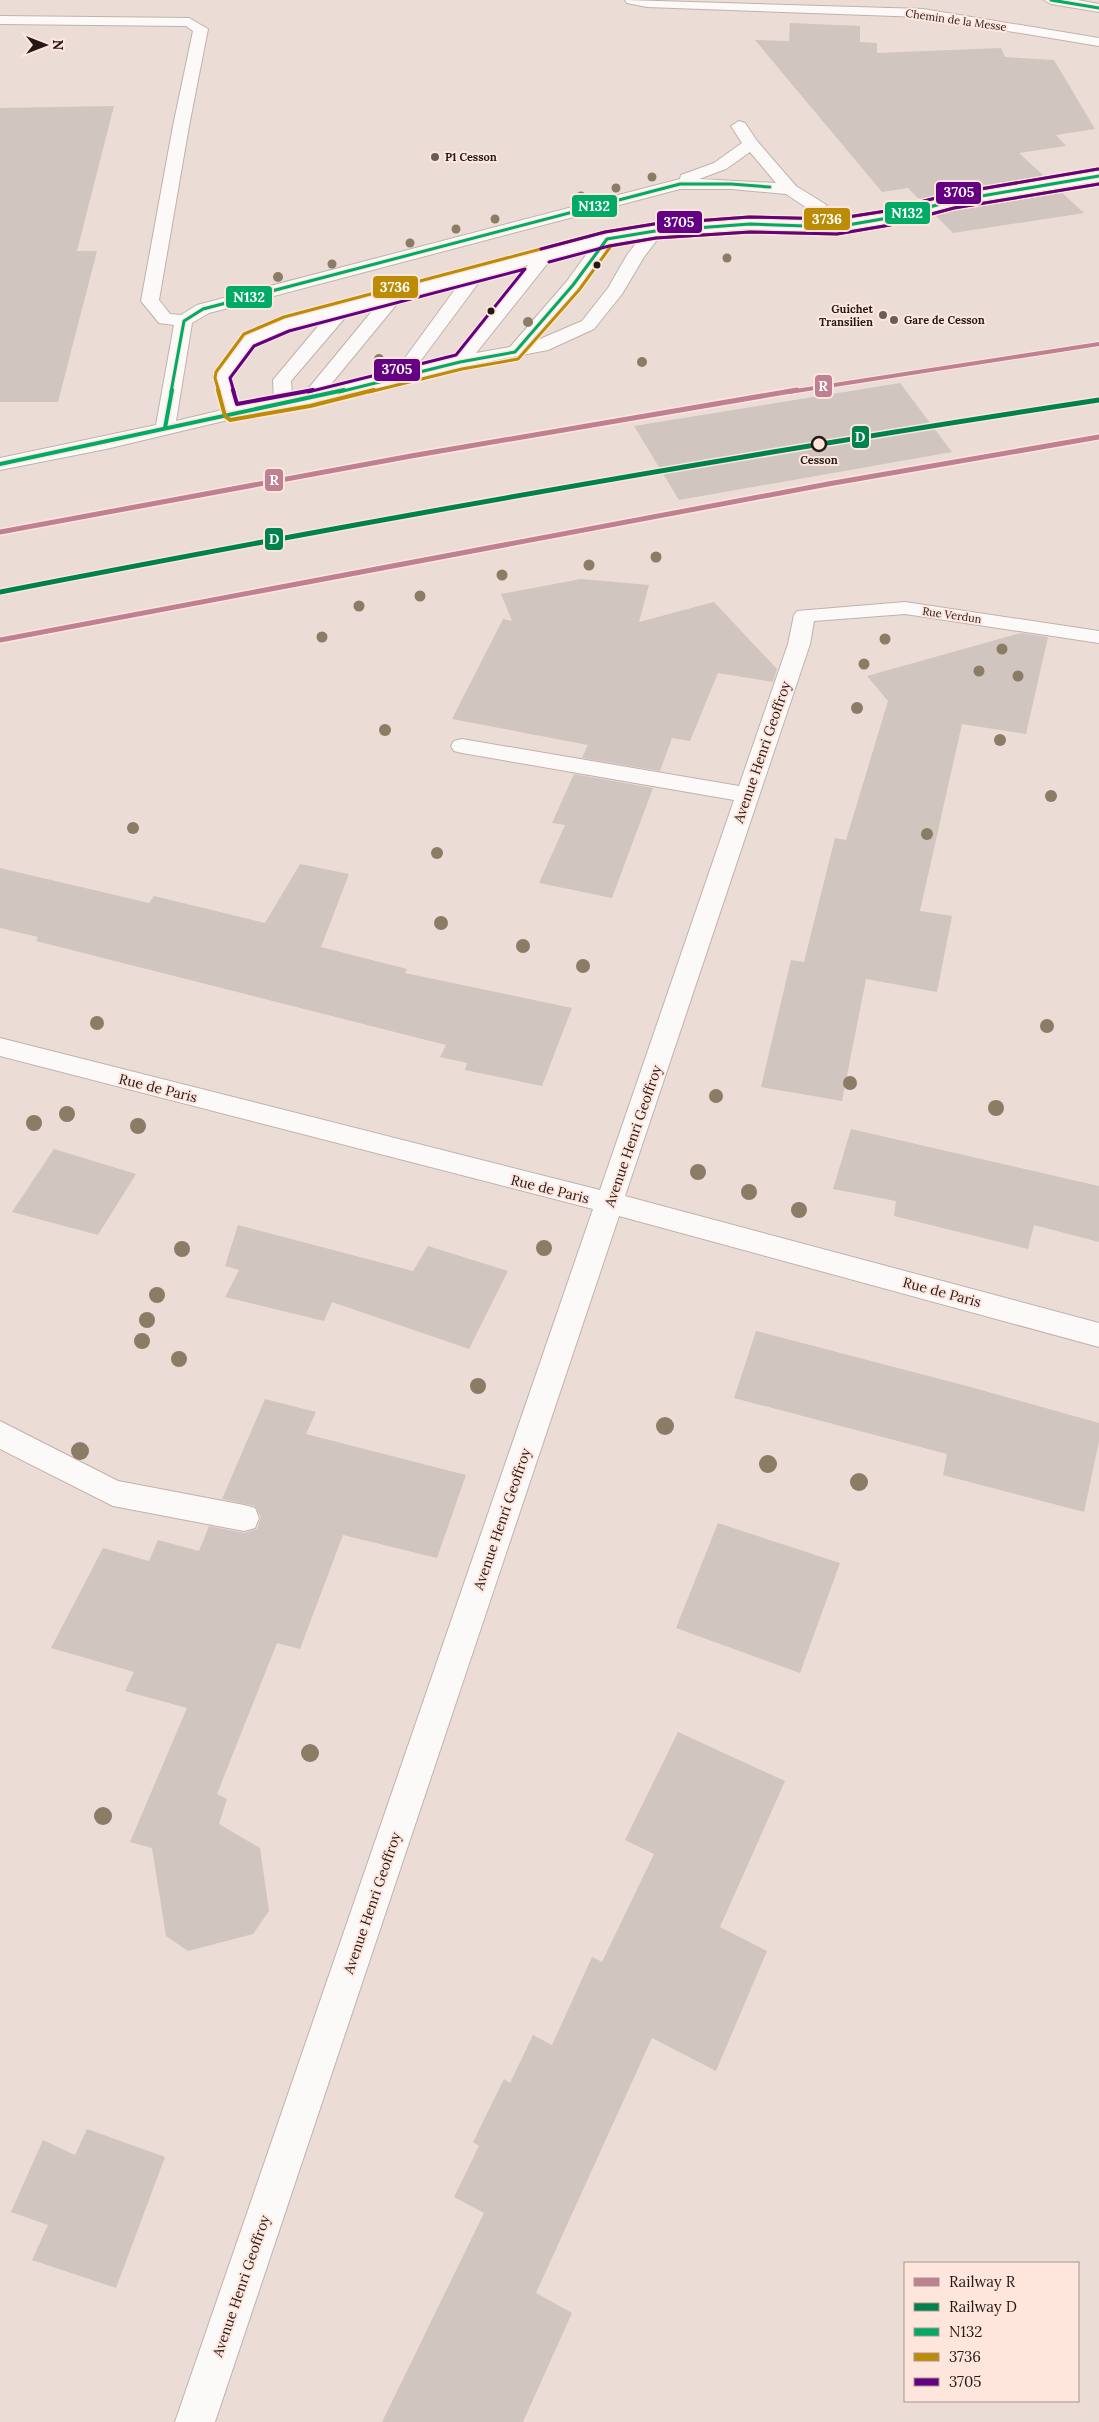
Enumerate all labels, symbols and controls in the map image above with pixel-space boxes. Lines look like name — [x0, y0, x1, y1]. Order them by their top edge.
street label: Chemin de la Messe — [905, 6, 1007, 34]
north arrow — [20, 20, 70, 70]
text: N — [49, 40, 67, 51]
place label: P1 Cesson — [445, 150, 497, 164]
marker: P1 Cesson — [429, 151, 441, 163]
line badge: 3705 — [935, 181, 982, 205]
text: 3705 — [944, 183, 975, 201]
line badge: N132 — [571, 194, 618, 218]
text: N132 — [578, 197, 610, 215]
line badge: N132 — [884, 201, 931, 225]
text: N132 — [891, 204, 923, 222]
line badge: 3736 — [803, 207, 851, 231]
line badge: 3705 — [656, 210, 703, 234]
text: 3736 — [812, 210, 842, 228]
text: 3705 — [664, 213, 695, 231]
unlabelled marker — [592, 260, 602, 270]
line badge: 3736 — [372, 275, 419, 299]
text: 3736 — [380, 278, 410, 296]
line badge: N132 — [225, 285, 273, 309]
text: N132 — [233, 288, 265, 306]
place label: Guichet Transilien — [819, 302, 873, 329]
unlabelled marker — [486, 306, 496, 316]
marker: Guichet Transilien — [877, 309, 889, 321]
place label: Gare de Cesson — [904, 313, 985, 327]
marker: Gare de Cesson — [888, 314, 900, 326]
line badge: 3705 — [373, 358, 421, 382]
text: 3705 — [382, 360, 413, 378]
line badge: R — [814, 374, 833, 398]
text: R — [818, 377, 828, 395]
line badge: D — [851, 425, 870, 449]
text: D — [855, 428, 866, 446]
marker: Cesson — [811, 436, 827, 452]
place label: Cesson — [800, 453, 838, 467]
line badge: R — [264, 468, 284, 492]
text: R — [269, 471, 279, 489]
line badge: D — [264, 527, 284, 551]
text: D — [269, 530, 280, 548]
street label: Rue Verdun — [922, 604, 983, 626]
street label: Avenue Henri Geoffroy — [729, 678, 795, 826]
street label: Avenue Henri Geoffroy — [600, 1062, 666, 1210]
street label: Rue de Paris — [117, 1070, 199, 1106]
street label: Rue de Paris — [509, 1171, 591, 1207]
street label: Rue de Paris — [901, 1273, 983, 1311]
street label: Avenue Henri Geoffroy — [469, 1445, 535, 1593]
street label: Avenue Henri Geoffroy — [339, 1829, 405, 1977]
street label: Avenue Henri Geoffroy — [208, 2212, 274, 2360]
legend — [904, 2262, 1079, 2402]
text: Railway R — [949, 2272, 1016, 2291]
text: Railway D — [949, 2297, 1017, 2316]
text: N132 — [949, 2322, 982, 2341]
text: 3736 — [949, 2347, 981, 2366]
text: 3705 — [949, 2372, 981, 2391]

